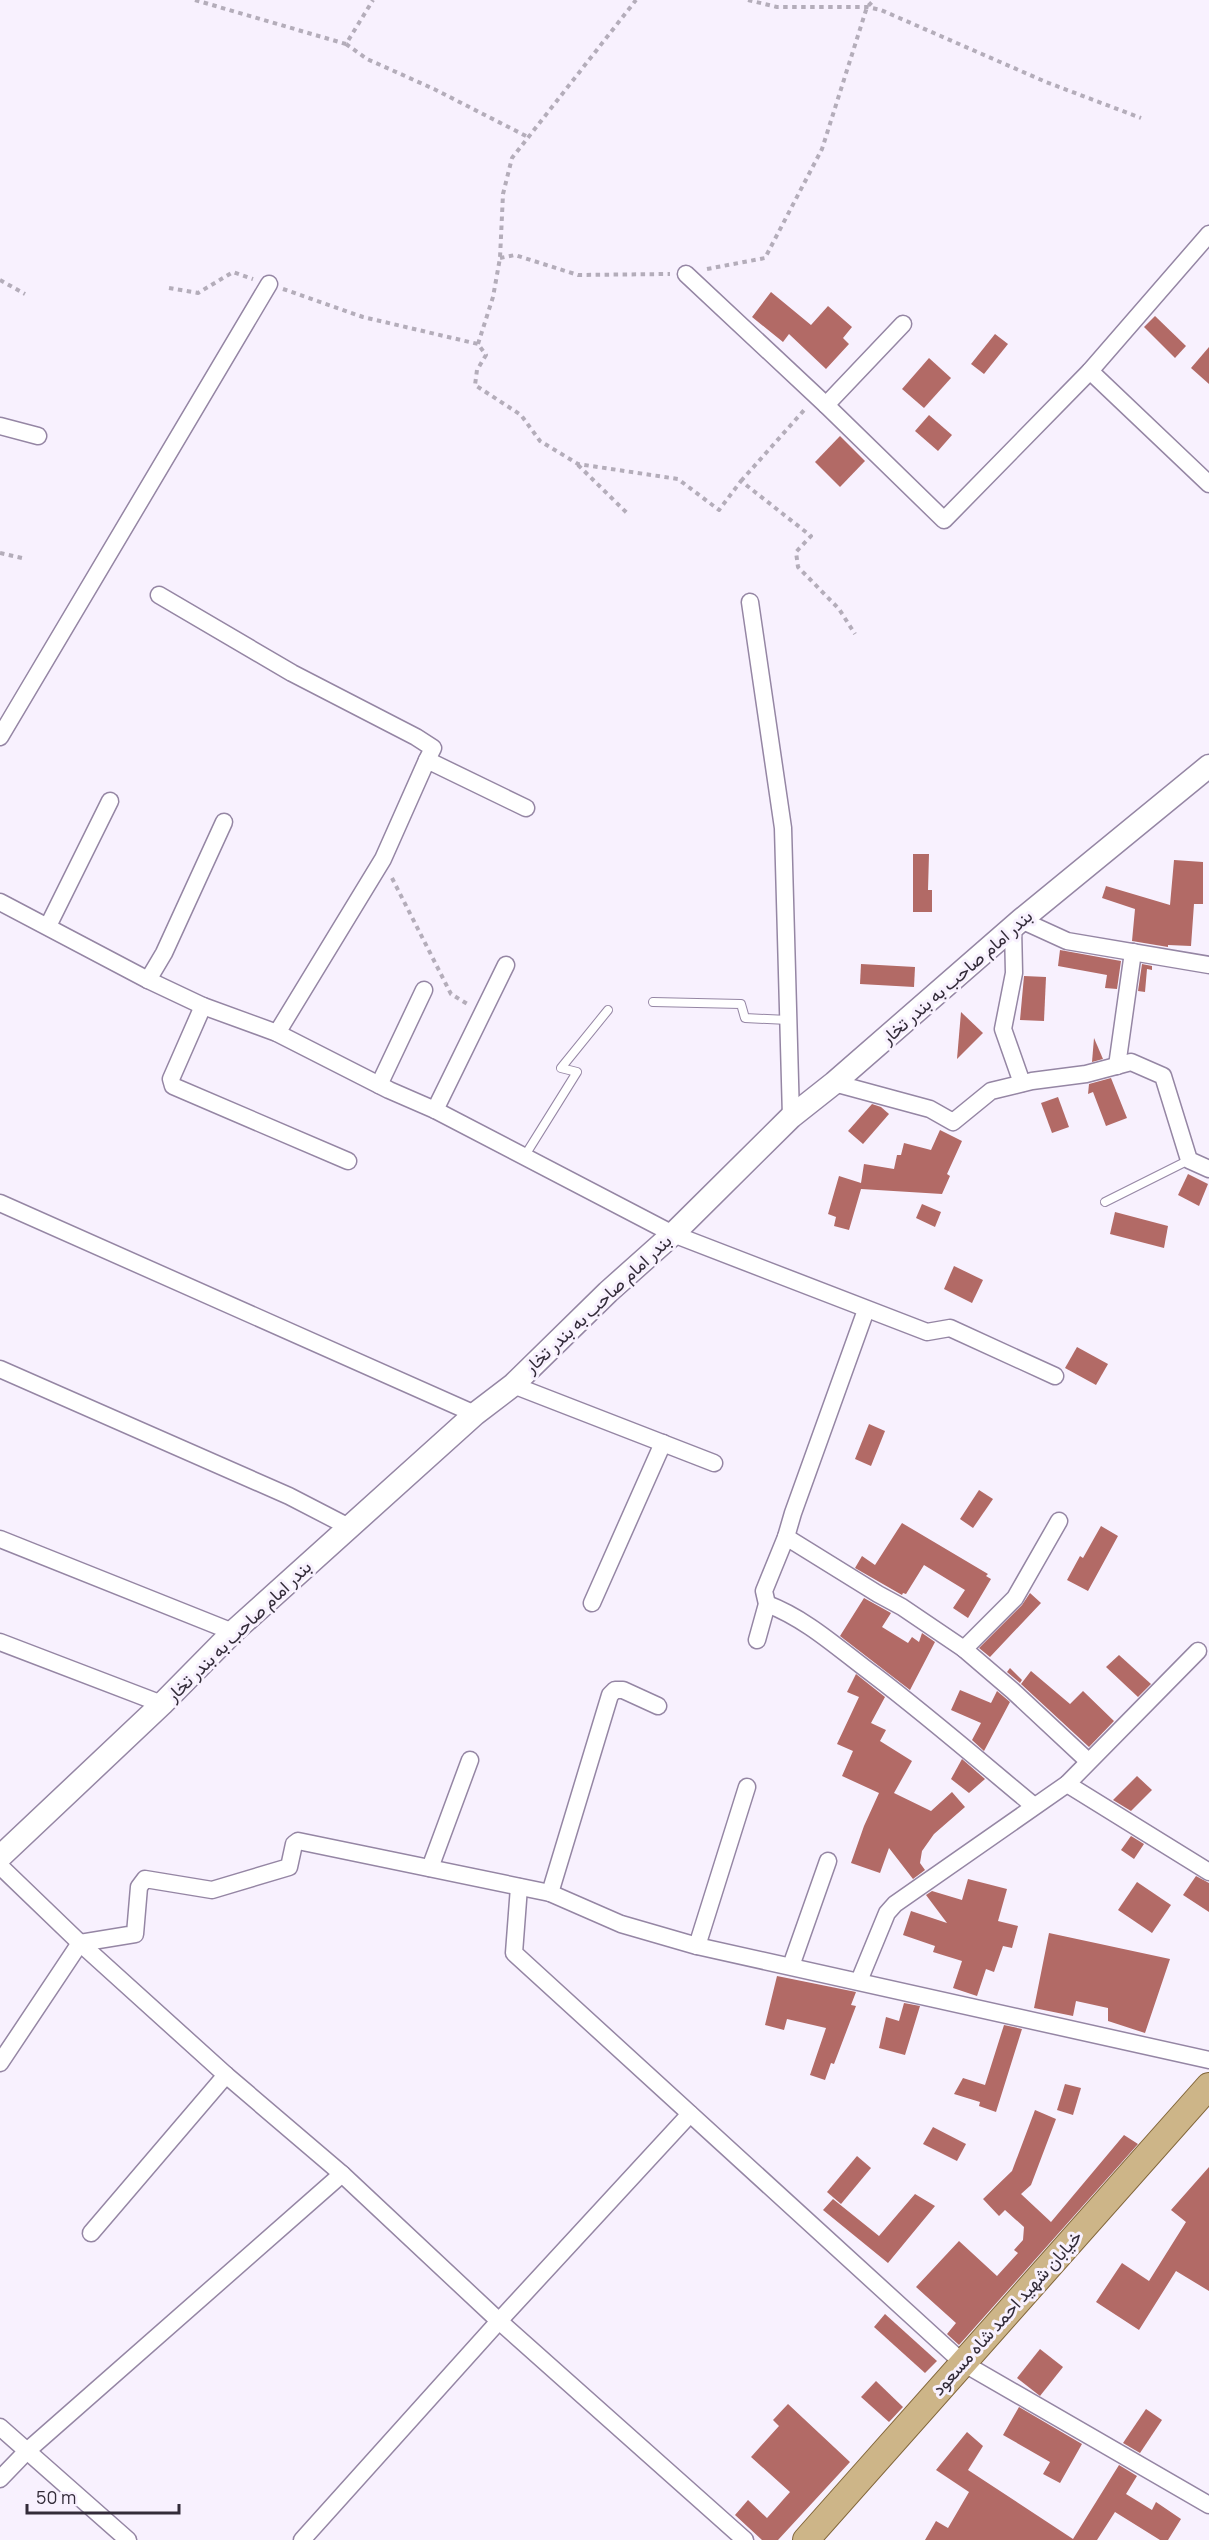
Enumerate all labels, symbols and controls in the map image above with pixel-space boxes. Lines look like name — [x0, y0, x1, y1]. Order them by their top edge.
street label: بندر امام صاحب به بندر تخار — [875, 904, 1038, 1050]
street label: بندر امام صاحب به بندر تخار — [518, 1229, 677, 1379]
street label: بندر امام صاحب به بندر تخار — [160, 1555, 317, 1707]
street label: خیابان شهید احمد شاه مسعود — [926, 2225, 1087, 2400]
scale bar — [27, 2477, 178, 2515]
text: 50 m — [36, 2485, 76, 2509]

